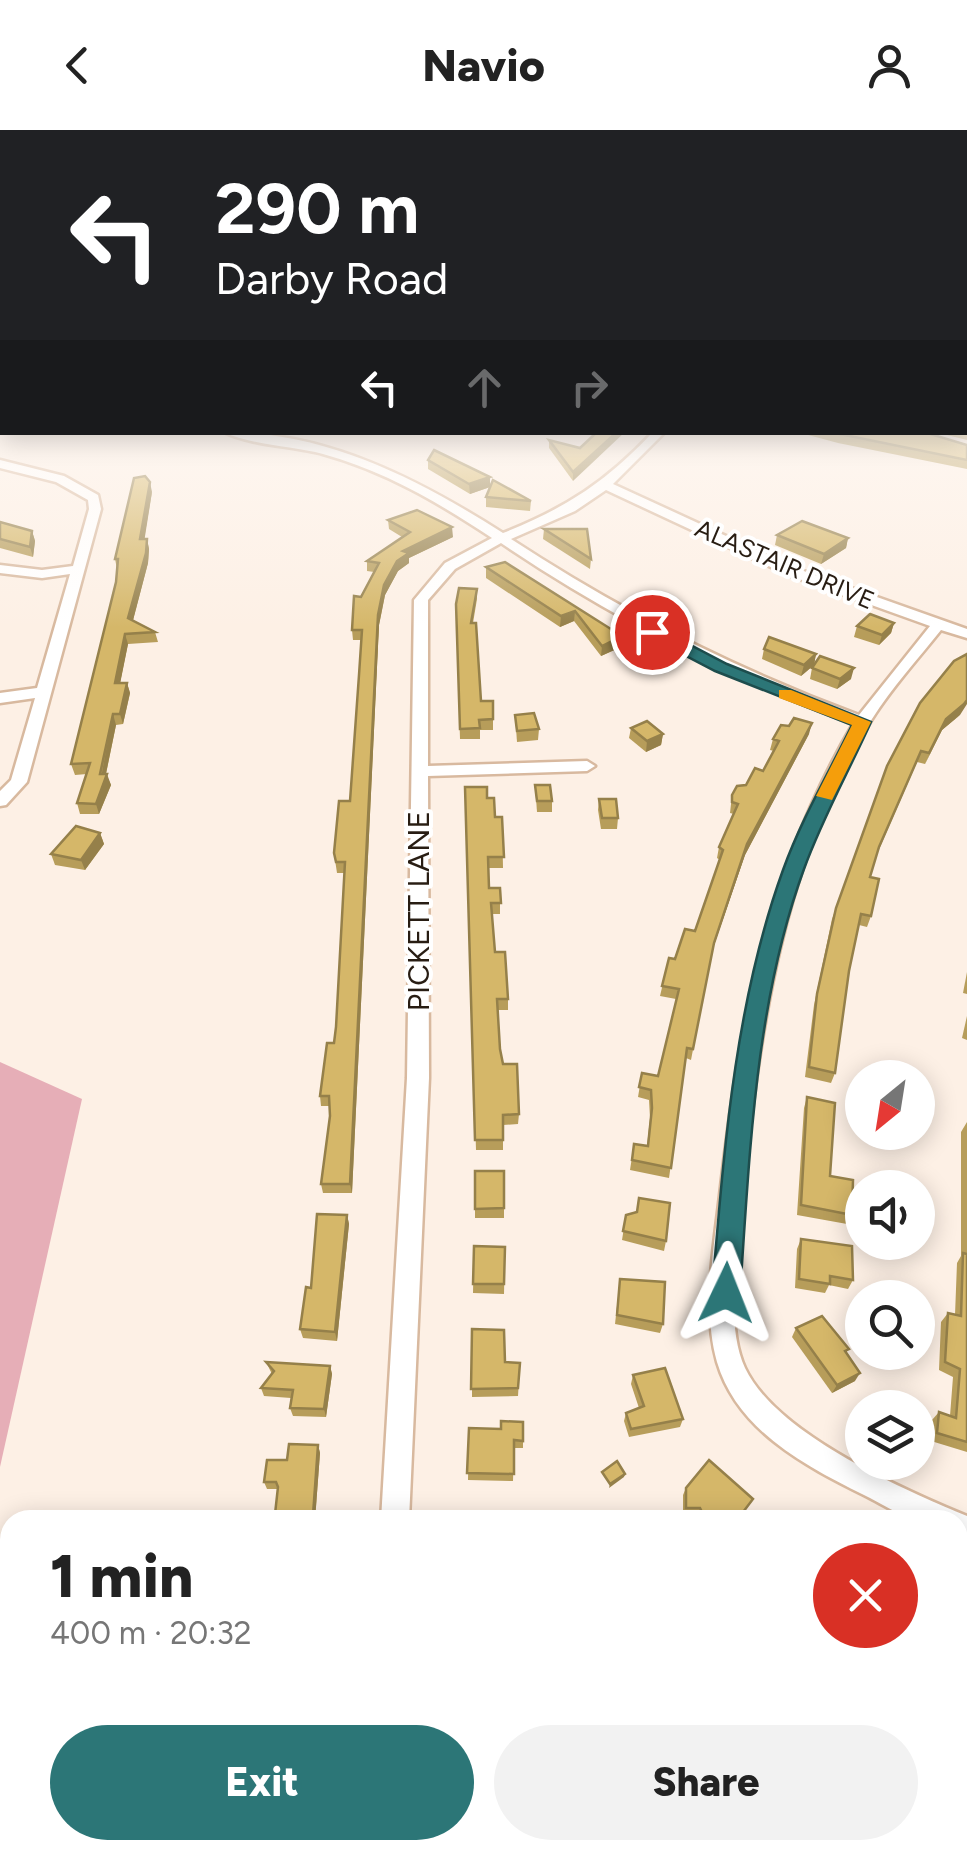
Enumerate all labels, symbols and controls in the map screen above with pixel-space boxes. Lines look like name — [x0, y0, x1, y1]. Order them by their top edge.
icon: back — [50, 38, 105, 93]
text: Navio — [422, 38, 545, 92]
icon: person — [862, 38, 917, 93]
text: 290 m — [215, 166, 419, 251]
icon: left — [50, 170, 180, 300]
text: Darby Road — [215, 251, 448, 305]
icon: left — [352, 360, 407, 415]
icon: ahead — [457, 360, 512, 415]
icon: right — [562, 360, 617, 415]
street label: ALASTAIR DRIVE — [691, 513, 879, 615]
pin — [610, 590, 695, 675]
icon: arrive — [625, 605, 680, 660]
street label: PICKETT LANE — [400, 811, 437, 1011]
north arrow — [845, 1060, 935, 1150]
map controls — [845, 1060, 935, 1480]
button: sound — [845, 1170, 935, 1260]
position arrow — [674, 1241, 778, 1345]
button: search — [845, 1280, 935, 1370]
button: layers — [845, 1390, 935, 1480]
text: 1 min — [50, 1540, 193, 1612]
button: close — [813, 1543, 918, 1648]
text: 400 m · 20:32 — [50, 1614, 252, 1652]
button: Exit — [50, 1725, 474, 1840]
button: Share — [494, 1725, 918, 1840]

